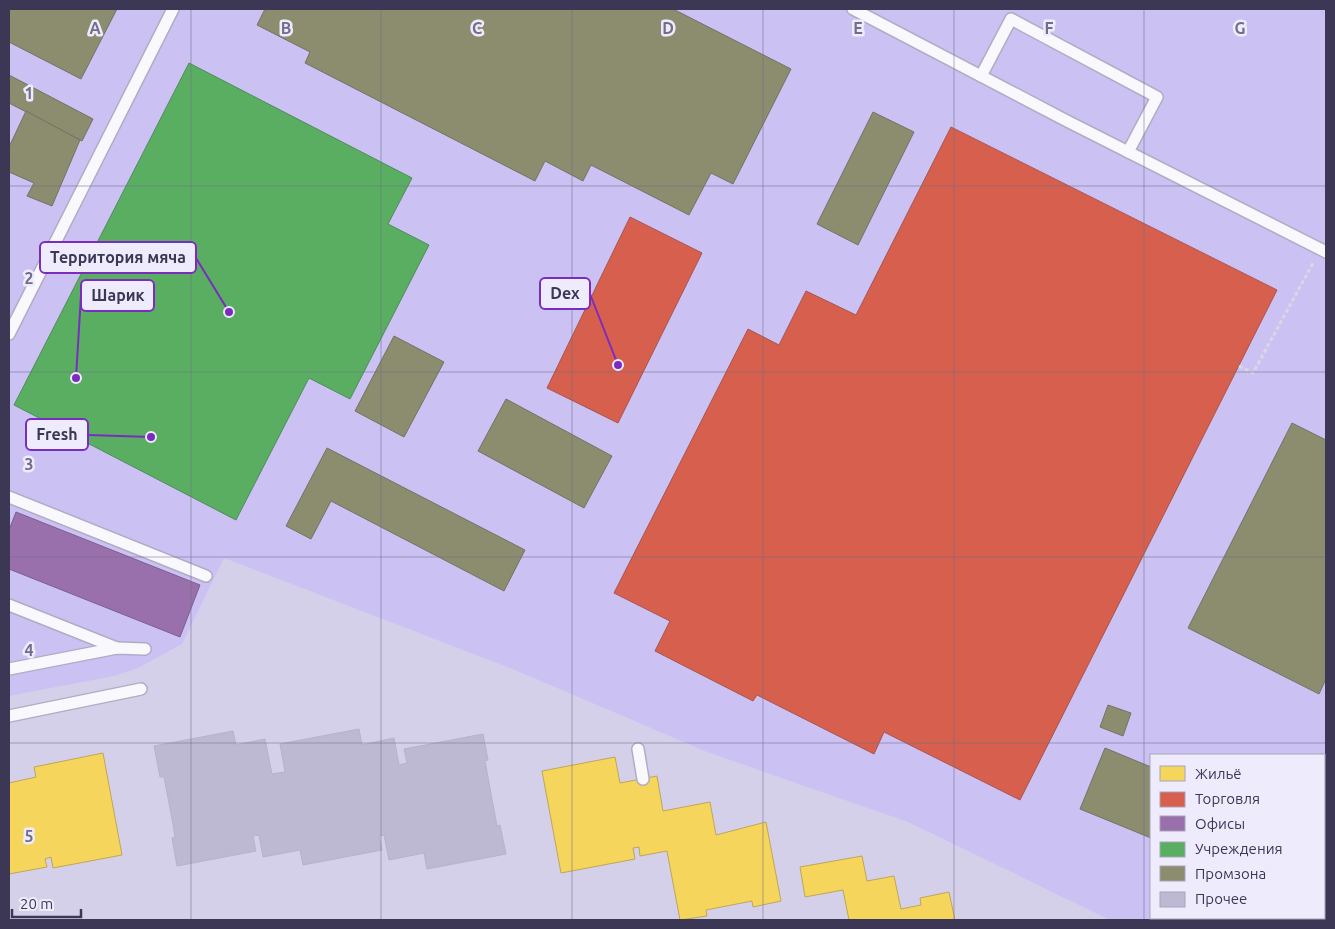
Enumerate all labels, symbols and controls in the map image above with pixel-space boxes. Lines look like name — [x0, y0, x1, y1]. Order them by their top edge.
text: A — [89, 19, 101, 37]
text: B — [281, 19, 291, 37]
text: C — [472, 19, 482, 37]
text: D — [662, 19, 674, 37]
text: E — [853, 19, 863, 37]
text: F — [1045, 19, 1054, 37]
text: G — [1234, 19, 1246, 37]
text: 1 — [24, 84, 34, 102]
callout: Территория мяча — [40, 242, 196, 273]
text: Территория мяча — [50, 248, 186, 266]
text: 2 — [24, 269, 34, 287]
callout: Dex — [540, 278, 590, 309]
callout: Шарик — [81, 280, 154, 311]
text: Dex — [550, 284, 580, 302]
text: Шарик — [91, 286, 145, 304]
callout: Fresh — [26, 419, 88, 450]
text: Fresh — [36, 425, 78, 443]
text: 3 — [24, 455, 34, 473]
text: 4 — [24, 641, 34, 659]
legend — [1150, 754, 1325, 919]
text: Жильё — [1195, 765, 1242, 782]
text: Торговля — [1195, 790, 1260, 807]
text: Офисы — [1195, 815, 1245, 832]
text: 5 — [24, 827, 34, 845]
text: Учреждения — [1195, 840, 1283, 857]
text: Промзона — [1195, 865, 1266, 882]
scale bar — [12, 886, 81, 918]
text: Прочее — [1195, 890, 1247, 907]
text: 20 m — [20, 895, 53, 912]

